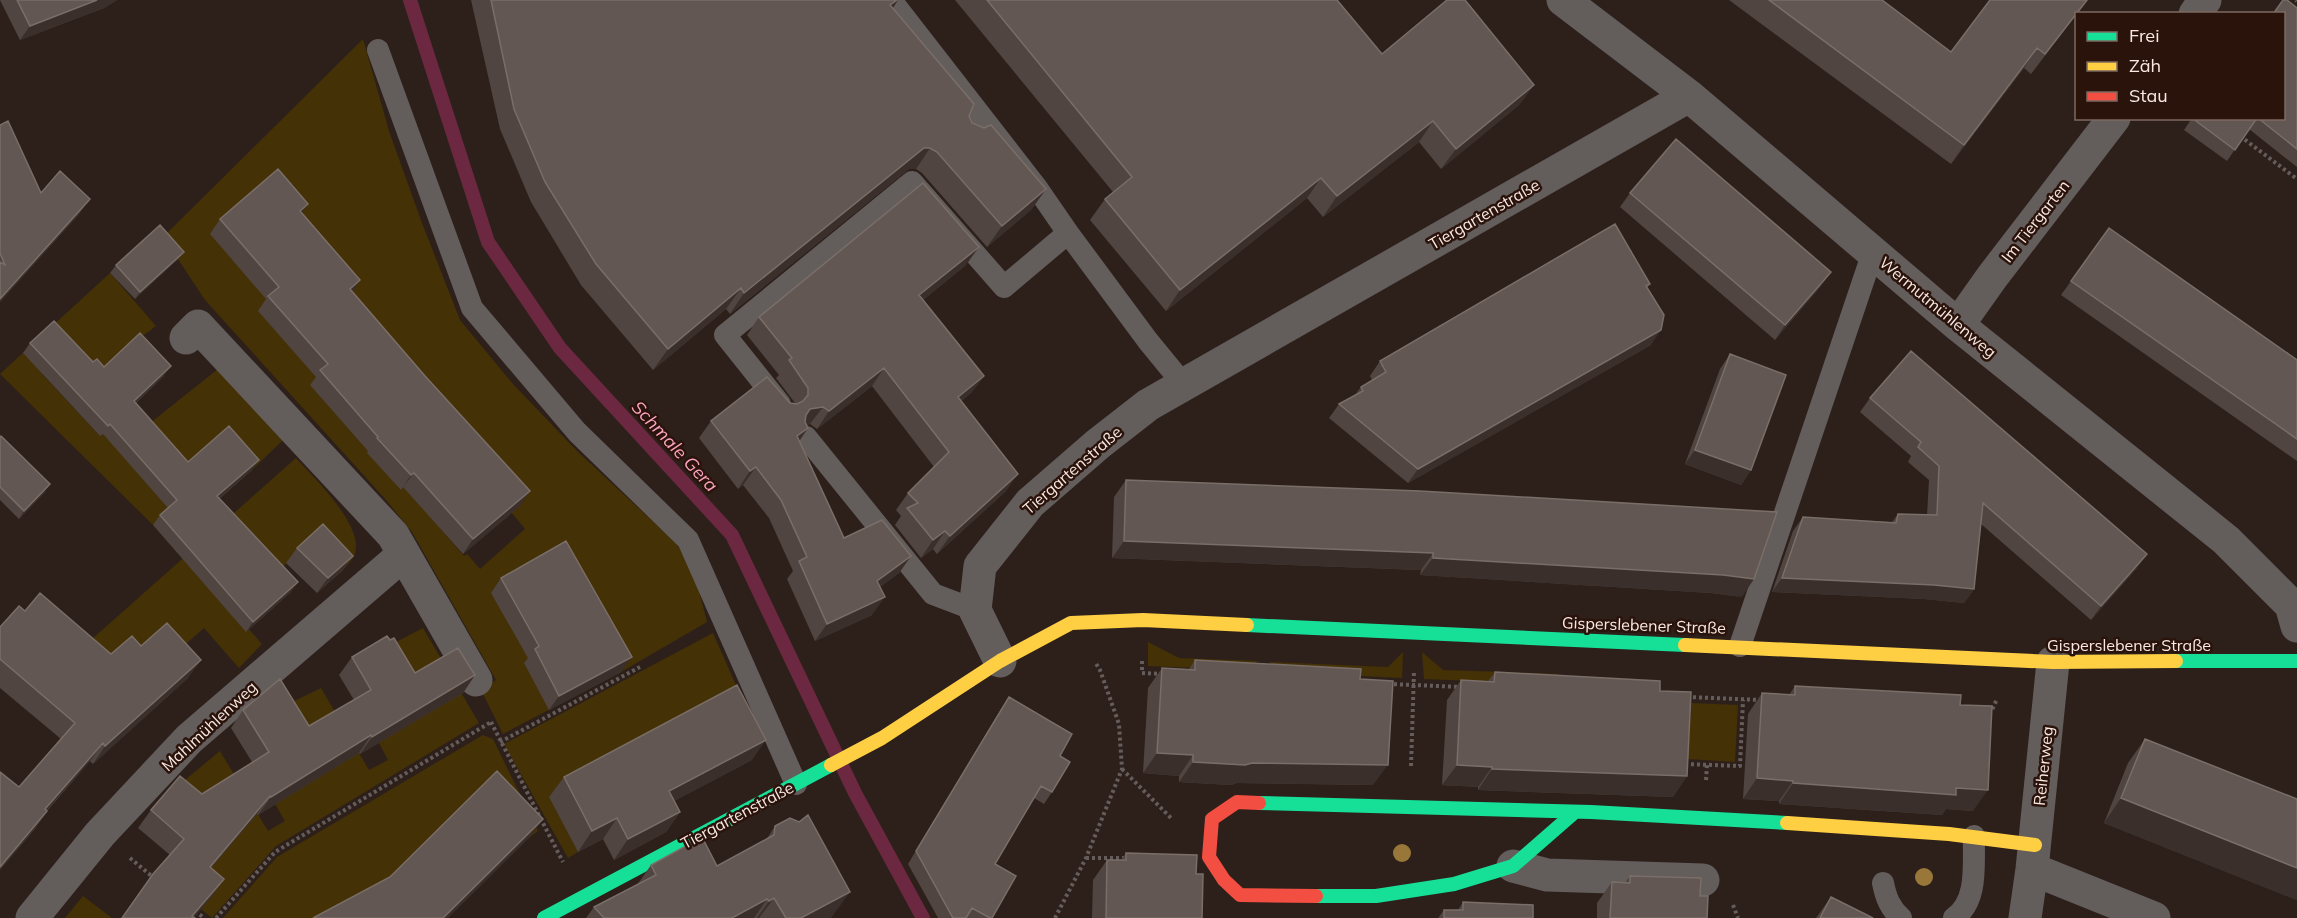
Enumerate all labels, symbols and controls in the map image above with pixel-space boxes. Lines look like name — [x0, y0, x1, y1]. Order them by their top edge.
legend — [2075, 12, 2285, 120]
text: Frei — [2129, 24, 2159, 47]
text: Zäh — [2129, 54, 2161, 77]
text: Stau — [2129, 84, 2168, 107]
street label: Tiergartenstraße — [1425, 174, 1543, 254]
street label: Im Tiergarten — [1997, 176, 2073, 266]
street label: Wermutmühlenweg — [1875, 252, 2001, 362]
water label: Schmale Gera — [627, 396, 723, 496]
street label: Tiergartenstraße — [1018, 422, 1126, 518]
street label: Gisperslebener Straße — [1562, 612, 1726, 638]
street label: Gisperslebener Straße — [2047, 635, 2211, 655]
street label: Mahlmühlenweg — [157, 677, 261, 775]
street label: Reiherweg — [2029, 725, 2057, 807]
street label: Tiergartenstraße — [677, 777, 797, 853]

